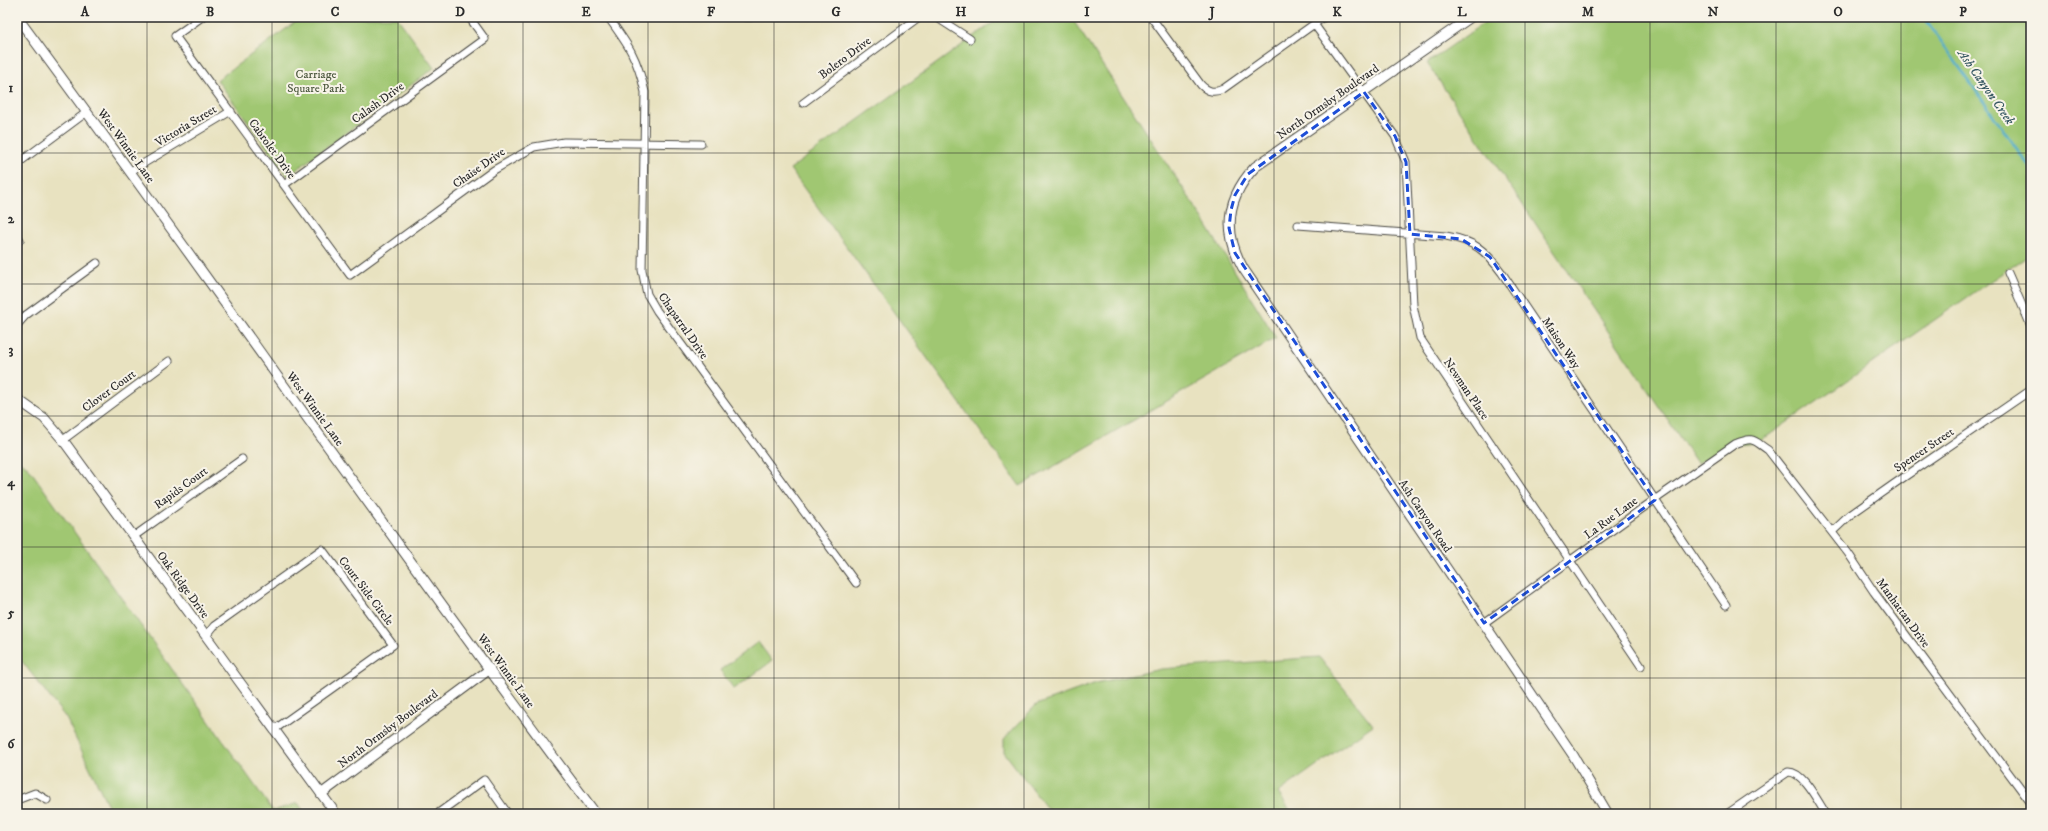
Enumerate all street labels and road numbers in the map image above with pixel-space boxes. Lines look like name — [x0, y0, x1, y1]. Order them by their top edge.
street label: Bolero Drive — [816, 33, 874, 83]
street label: North Ormsby Boulevard — [1274, 61, 1382, 143]
street label: Calash Drive — [349, 79, 407, 127]
street label: Victoria Street — [152, 102, 220, 151]
street label: West Winnie Lane — [93, 105, 158, 186]
street label: Cabrolet Drive — [245, 116, 299, 182]
street label: Chaise Drive — [450, 144, 508, 192]
street label: Chaparral Drive — [655, 290, 711, 362]
street label: Maison Way — [1538, 314, 1584, 372]
street label: Newman Place — [1440, 355, 1492, 423]
street label: Clover Court — [79, 366, 139, 415]
street label: West Winnie Lane — [282, 368, 347, 449]
street label: Spencer Street — [1891, 424, 1957, 476]
street label: Rapids Court — [151, 463, 211, 512]
street label: Ash Canyon Road — [1395, 477, 1455, 555]
street label: La Rue Lane — [1581, 494, 1641, 542]
street label: Oak Ridge Drive — [154, 549, 212, 621]
street label: Court Side Circle — [335, 554, 397, 628]
street label: Manhattan Drive — [1873, 575, 1933, 651]
street label: West Winnie Lane — [473, 630, 538, 711]
street label: North Ormsby Boulevard — [335, 687, 441, 771]

